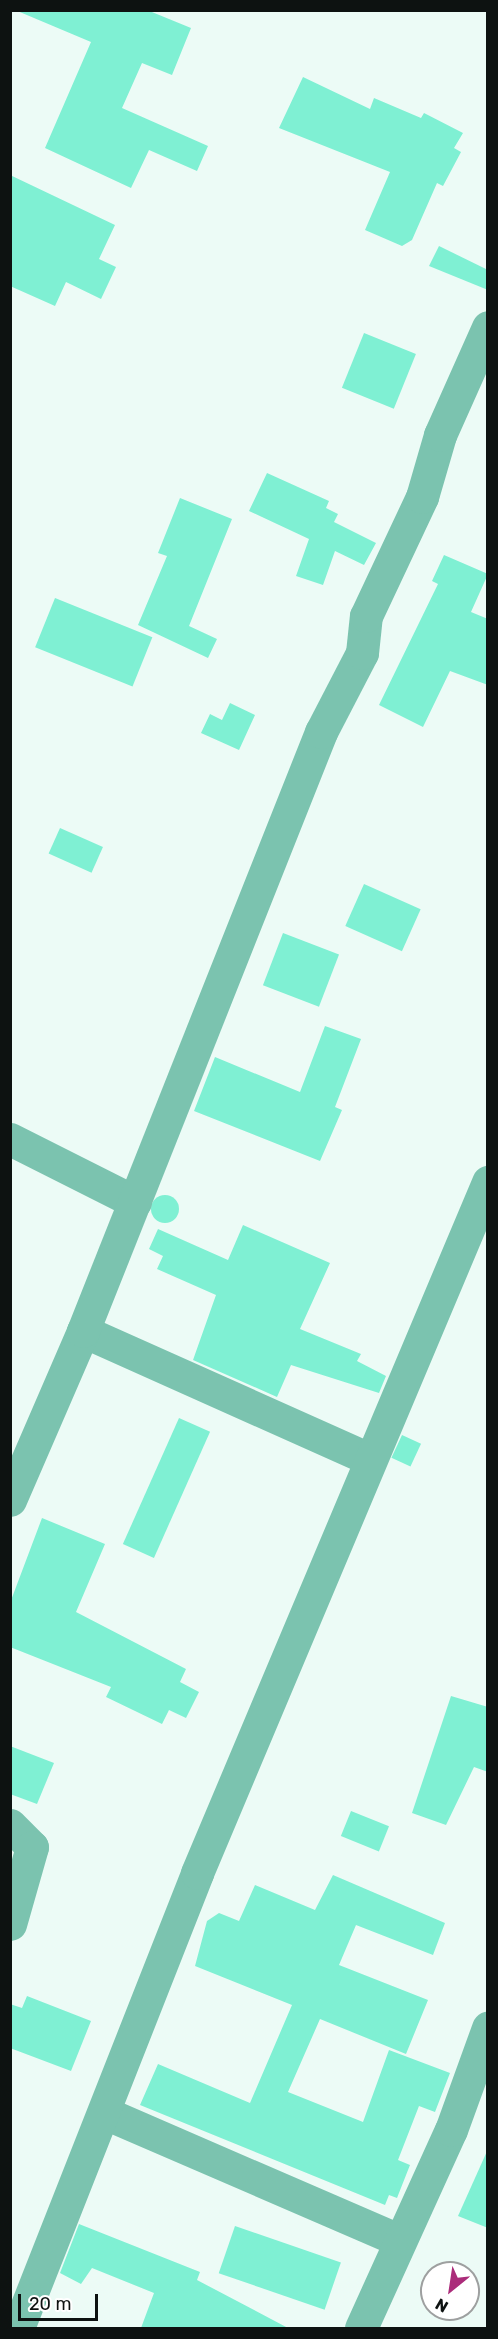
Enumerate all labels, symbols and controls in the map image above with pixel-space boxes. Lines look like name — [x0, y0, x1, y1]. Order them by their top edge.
north arrow — [420, 2261, 480, 2321]
scale bar — [21, 2282, 100, 2320]
text: 20 m — [29, 2293, 71, 2315]
text: N — [432, 2294, 451, 2316]

